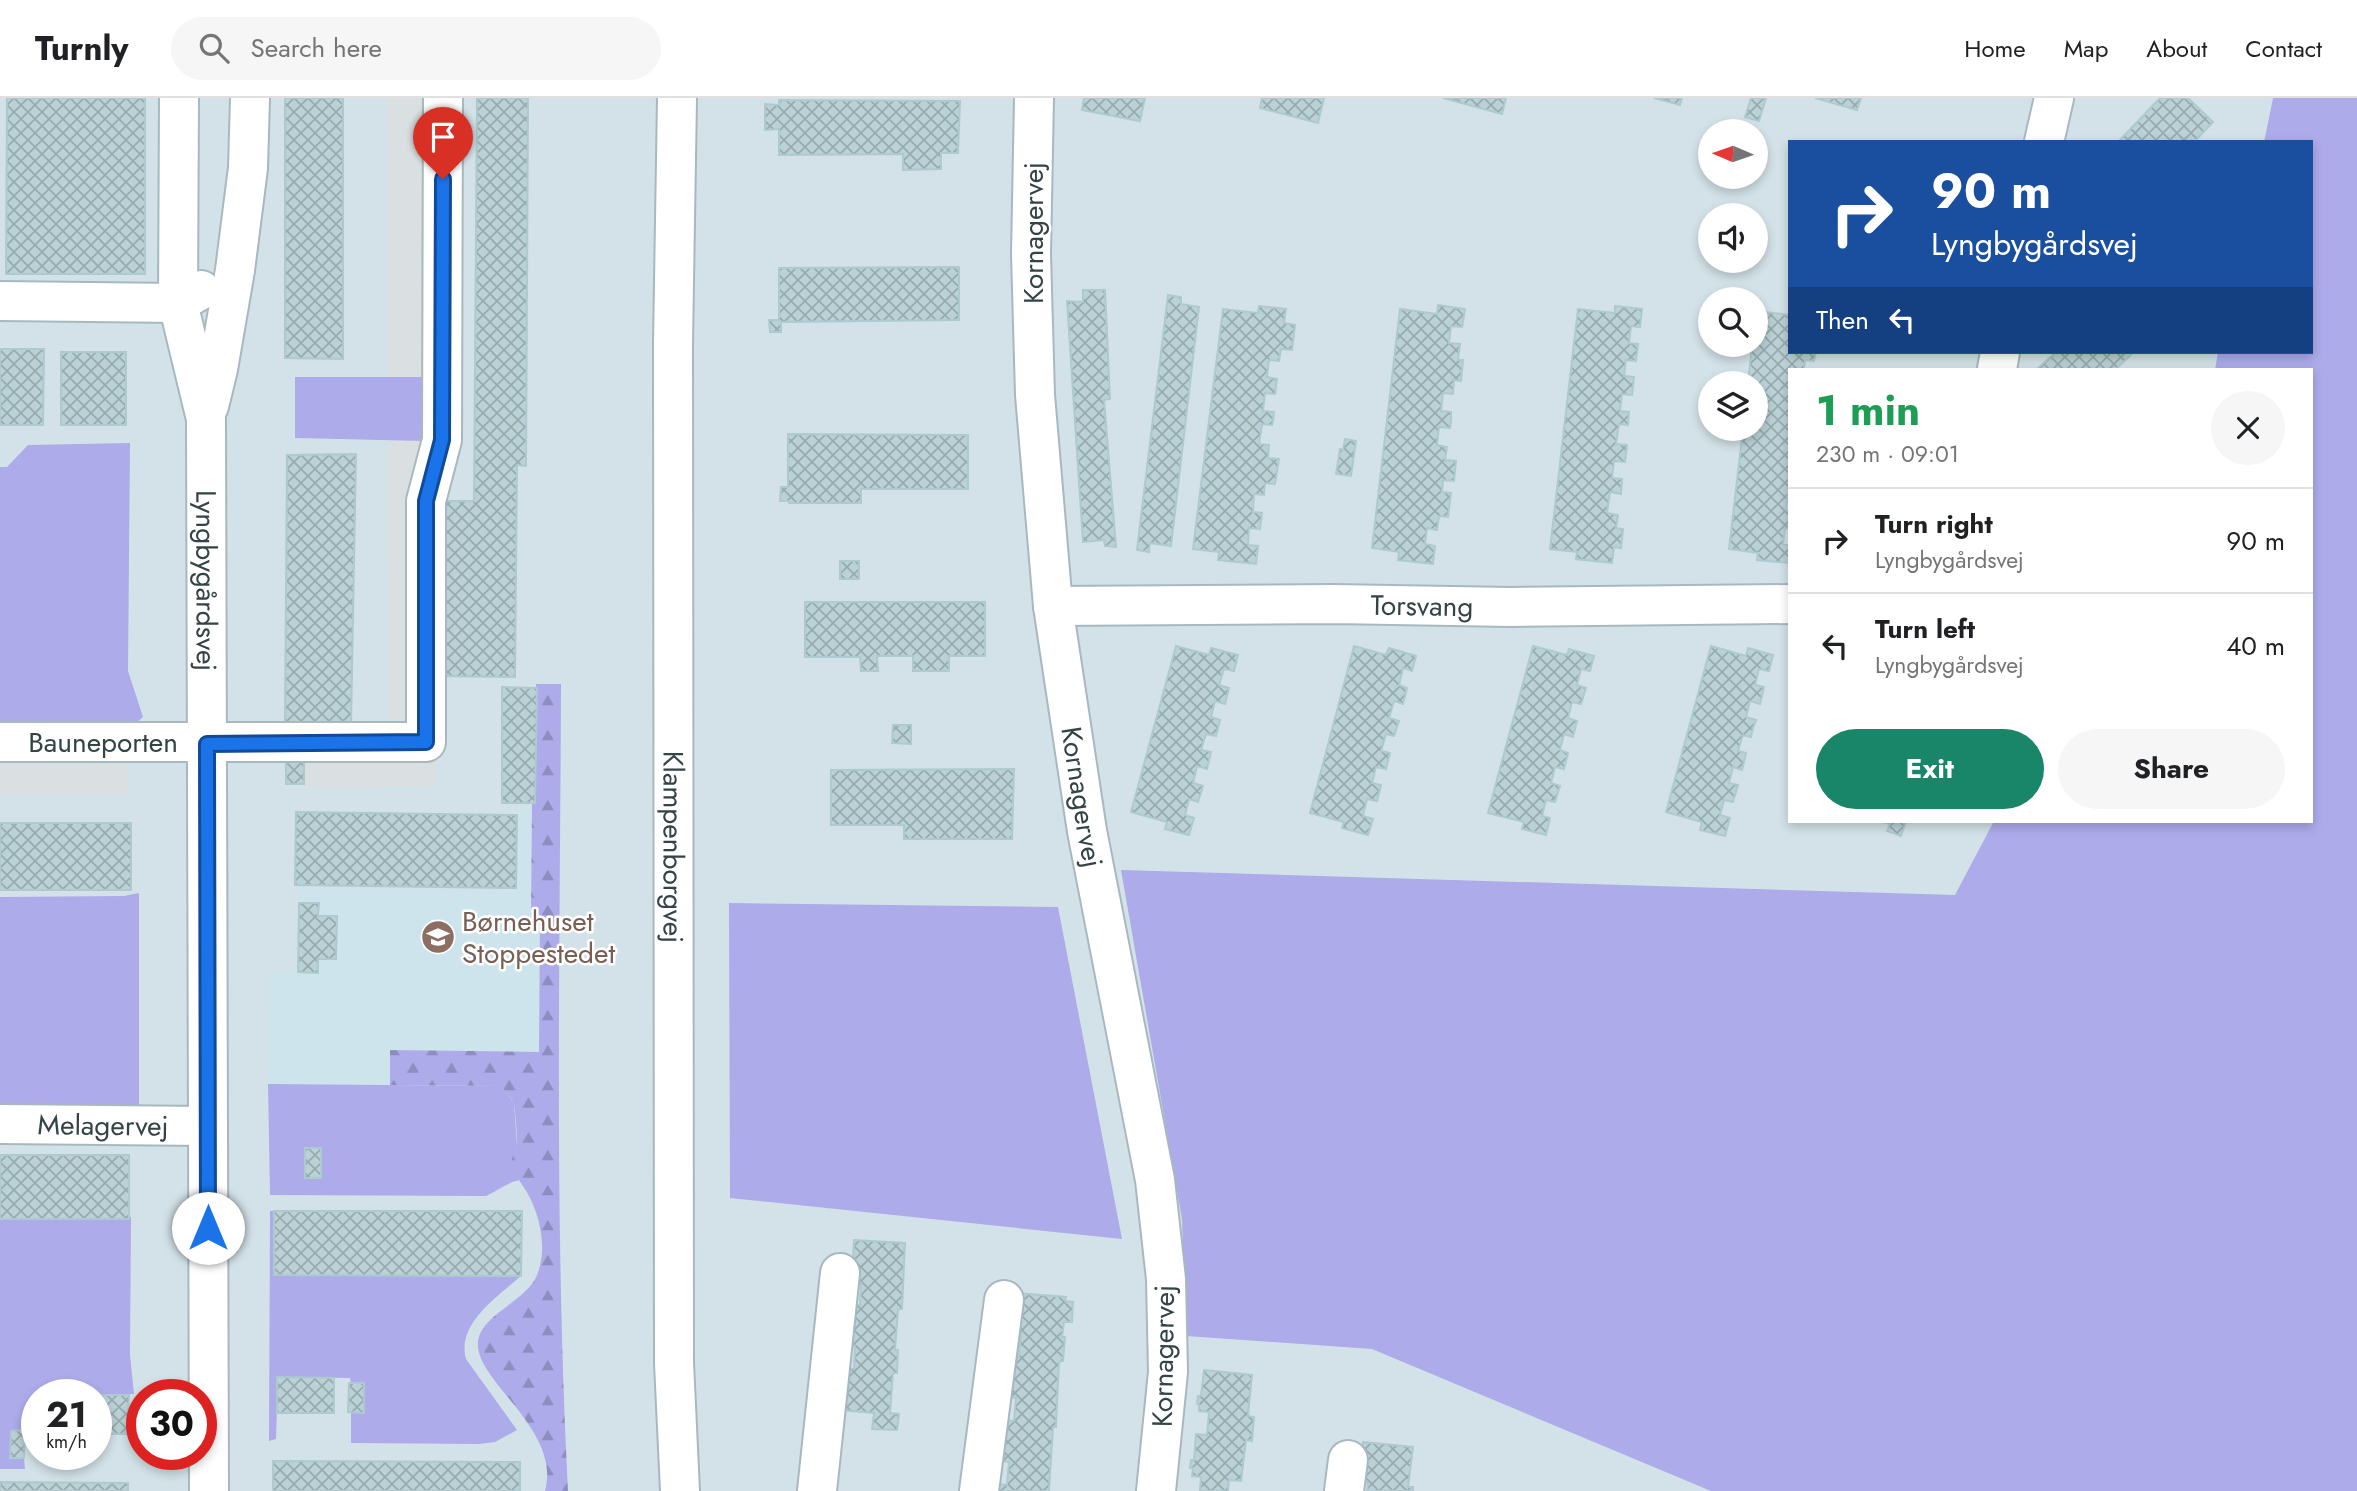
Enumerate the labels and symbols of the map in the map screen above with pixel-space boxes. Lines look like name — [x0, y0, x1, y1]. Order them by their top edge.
pin — [413, 107, 473, 179]
north arrow — [1698, 119, 1768, 189]
street label: Kornagervej — [1013, 162, 1054, 304]
street label: Lyngbygårdsvej — [185, 490, 227, 671]
street label: Torsvang — [1370, 585, 1474, 627]
street label: Bauneporten — [28, 722, 178, 763]
street label: Kornagervej — [1050, 724, 1114, 871]
street label: Klampenborgvej — [652, 751, 694, 943]
place label: Børnehuset Stoppestedet — [462, 901, 615, 974]
school or university icon: Børnehuset Stoppestedet — [419, 918, 457, 956]
street label: Melagervej — [37, 1104, 169, 1147]
position arrow — [171, 1191, 245, 1265]
street label: Kornagervej — [1142, 1285, 1185, 1427]
speed limit sign: 30 — [126, 1379, 217, 1470]

